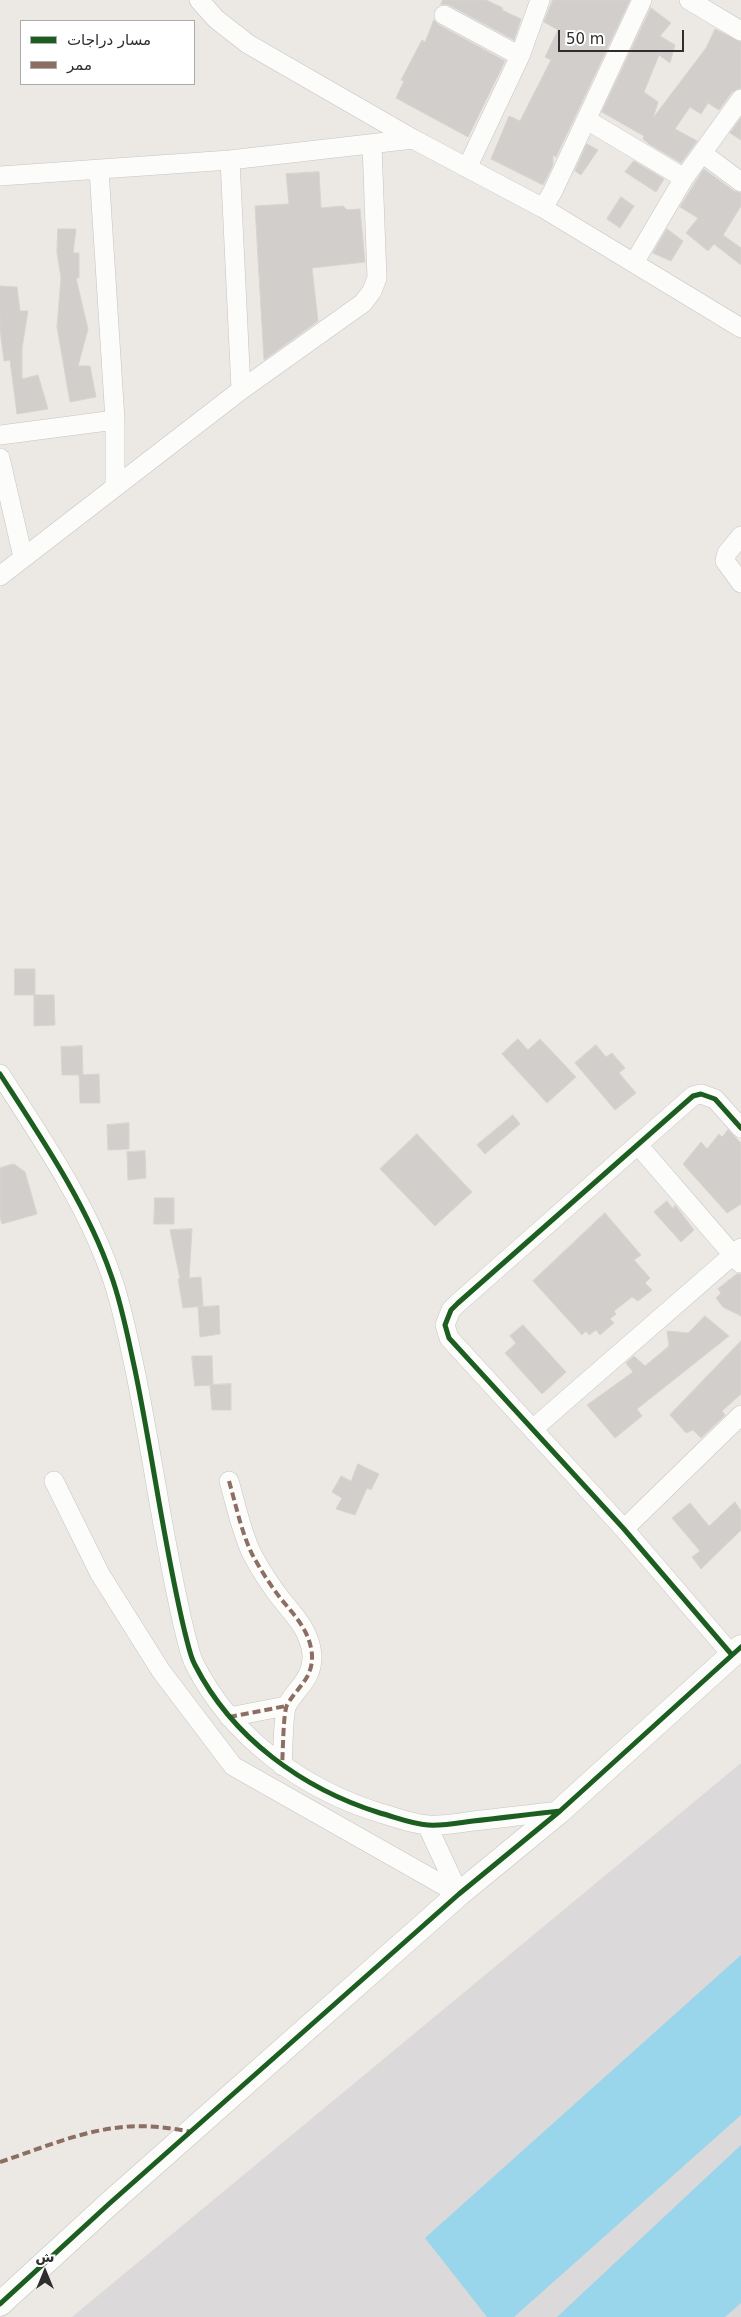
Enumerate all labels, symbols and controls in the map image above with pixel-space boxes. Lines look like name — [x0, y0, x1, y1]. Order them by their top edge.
legend — [20, 20, 195, 85]
scale bar — [561, 20, 687, 52]
text: 50 m — [566, 30, 604, 48]
text: مسار دراجات — [67, 31, 151, 49]
text: ممر — [67, 56, 92, 74]
north arrow — [20, 2247, 70, 2297]
text: ش — [35, 2249, 55, 2265]

